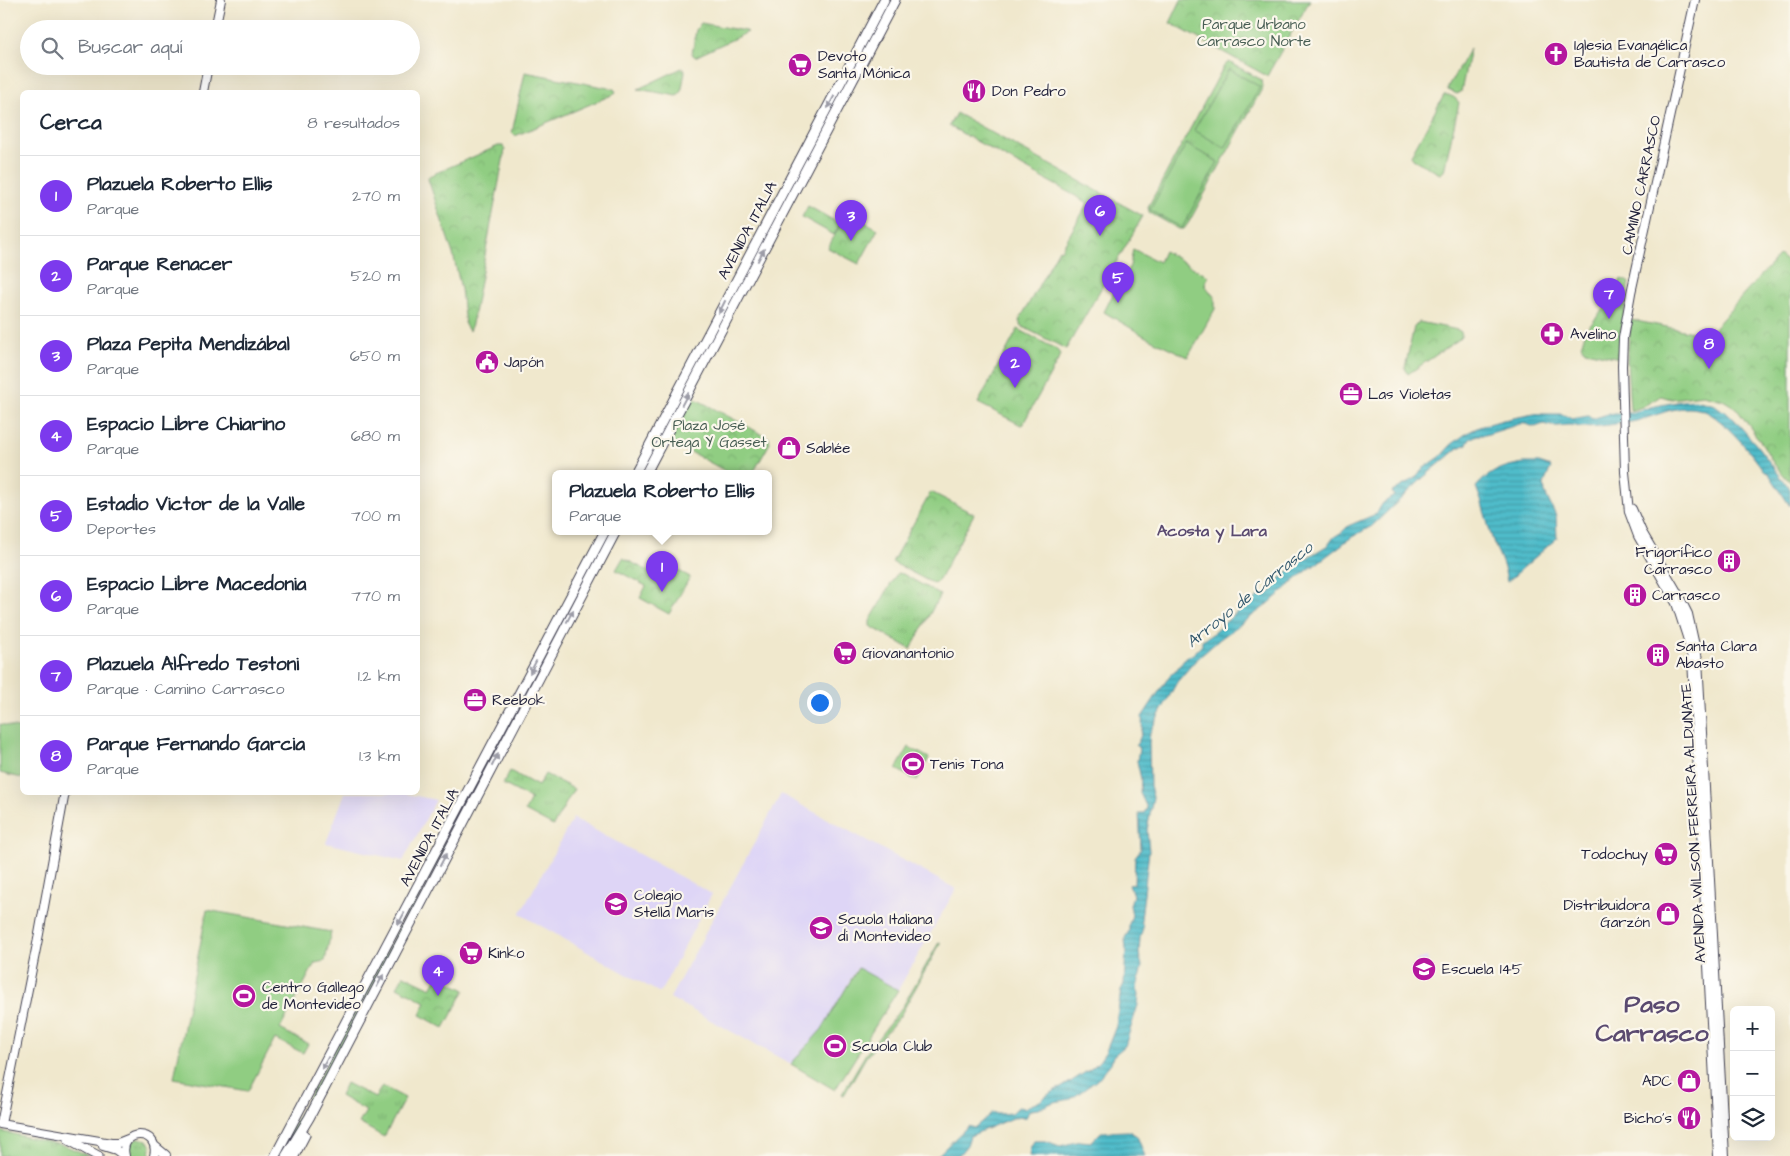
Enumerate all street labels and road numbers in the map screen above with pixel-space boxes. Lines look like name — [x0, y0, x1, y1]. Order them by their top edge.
street label: CAMINO CARRASCO — [1616, 114, 1667, 257]
street label: AVENIDA ITALIA — [713, 177, 782, 283]
street label: AVENIDA WILSON FERREIRA ALDUNATE — [1676, 682, 1711, 963]
street label: AVENIDA ITALIA — [395, 784, 464, 890]

